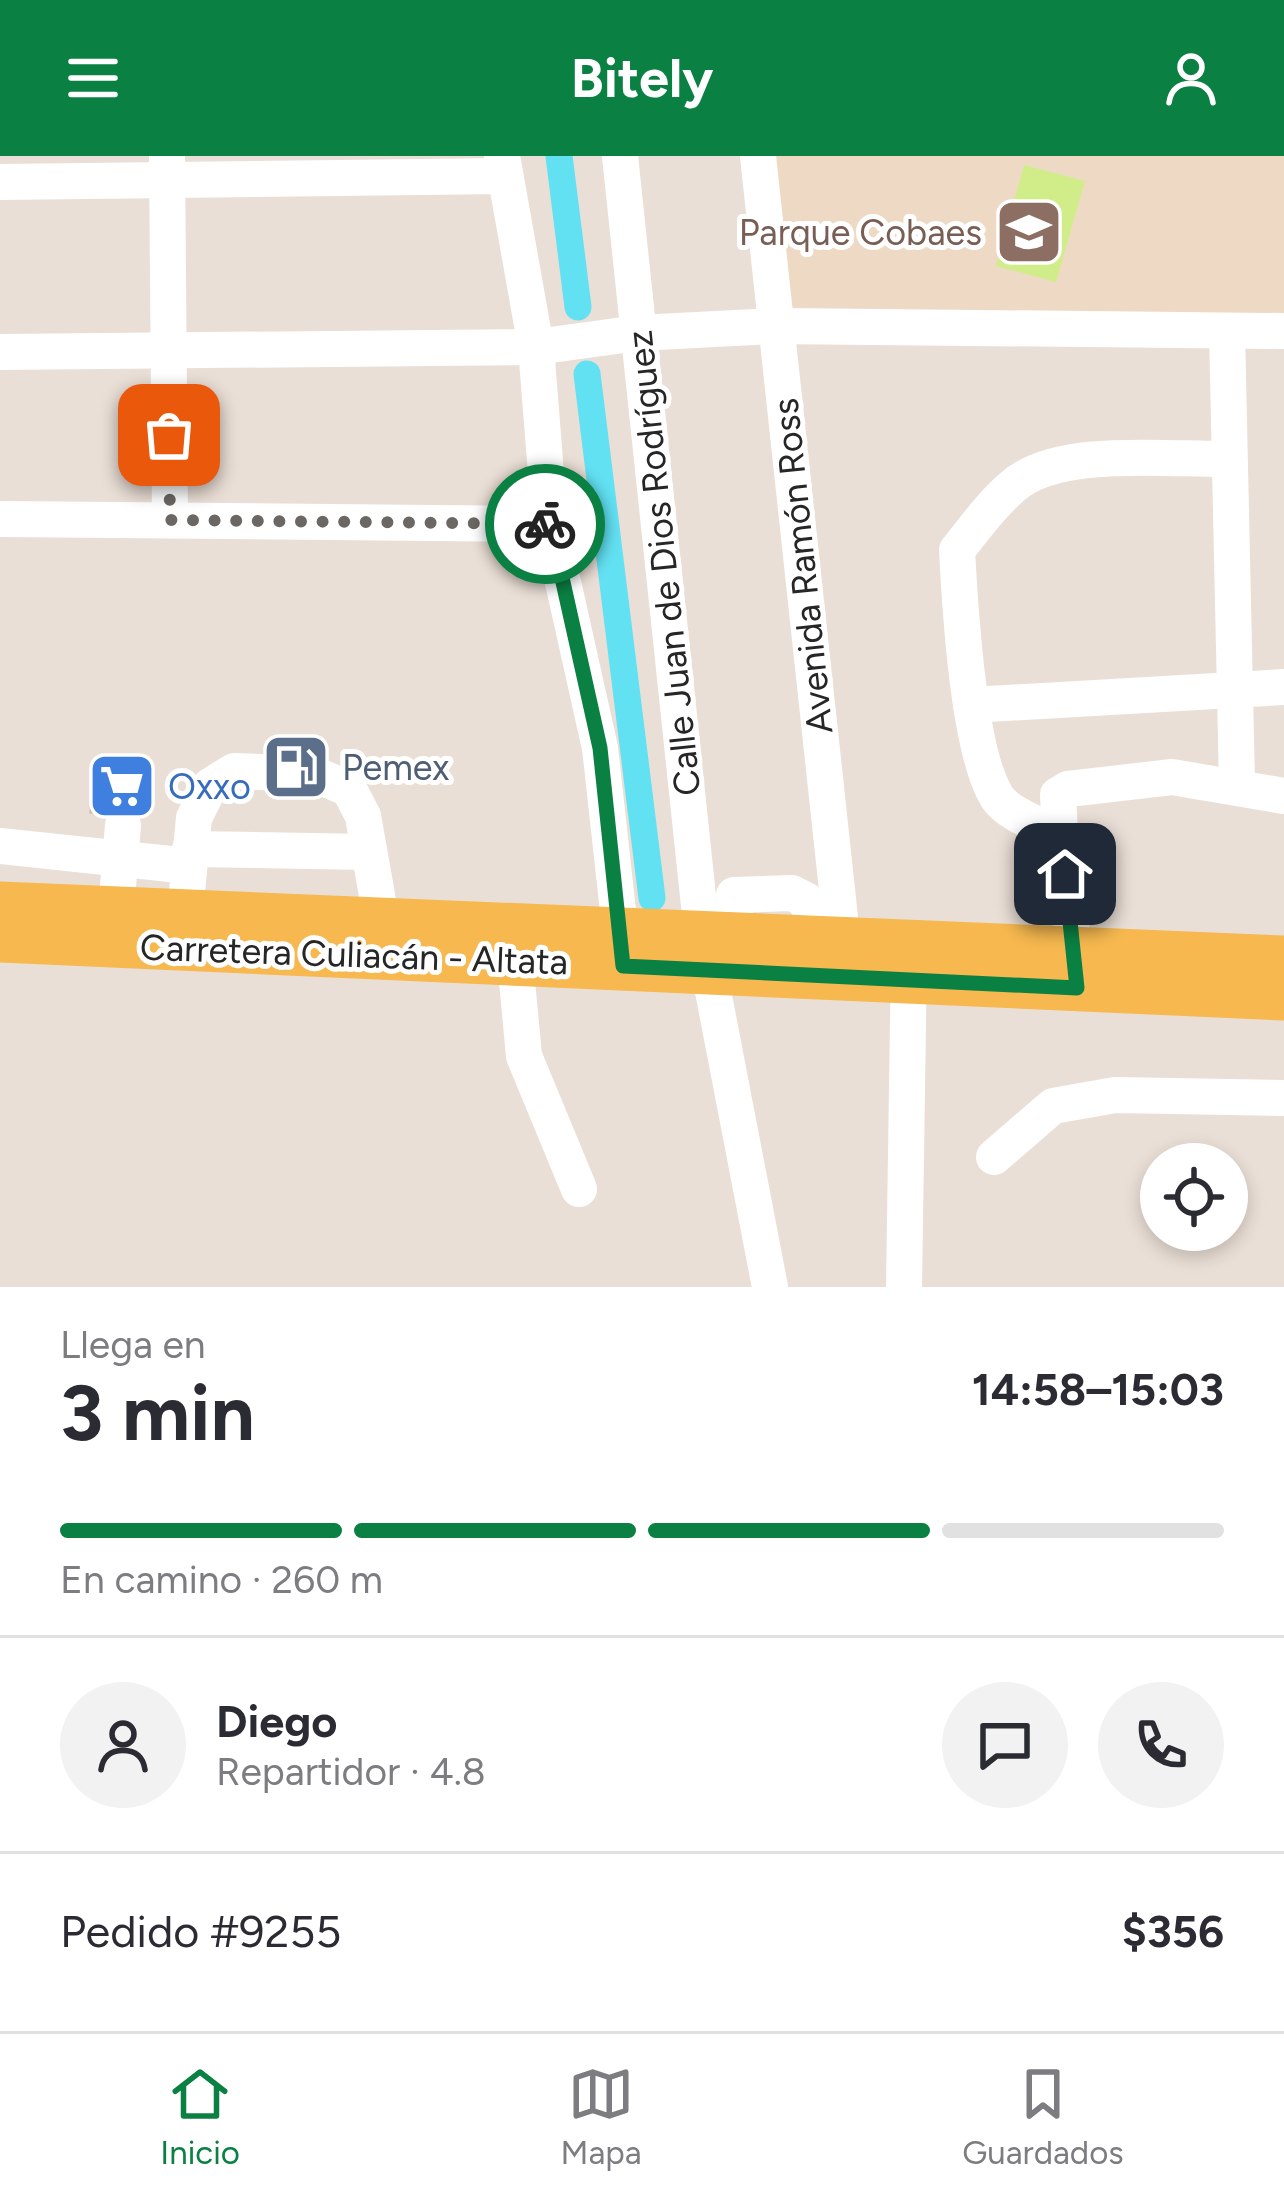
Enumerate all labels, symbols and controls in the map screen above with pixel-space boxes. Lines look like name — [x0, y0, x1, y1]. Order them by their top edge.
icon: menu — [60, 45, 126, 111]
icon: person — [1158, 45, 1224, 111]
text: Bitely — [571, 46, 713, 111]
school or university icon: Parque Cobaes — [994, 197, 1064, 267]
place label: Parque Cobaes — [739, 211, 982, 254]
street label: Calle Juan de Dios Rodríguez — [618, 328, 709, 798]
pin — [118, 384, 220, 486]
street label: Avenida Ramón Ross — [763, 396, 841, 736]
icon: bag — [136, 402, 202, 468]
courier — [485, 464, 605, 584]
icon: bike — [512, 491, 578, 557]
fuel station icon: Pemex — [261, 732, 331, 802]
place label: Pemex — [342, 746, 449, 789]
supermarket icon: Oxxo — [87, 751, 157, 821]
place label: Oxxo — [168, 765, 251, 808]
pin — [1014, 823, 1116, 925]
icon: home — [1032, 841, 1098, 907]
street label: Carretera Culiacán - Altata — [139, 926, 569, 983]
map controls — [1140, 1143, 1248, 1251]
button: locate — [1140, 1143, 1248, 1251]
text: Llega en — [60, 1321, 206, 1368]
text: 14:58–15:03 — [972, 1362, 1224, 1416]
text: 3 min — [60, 1366, 255, 1460]
text: En camino · 260 m — [60, 1556, 383, 1603]
button: person — [60, 1682, 186, 1808]
button: chat — [942, 1682, 1068, 1808]
button: phone — [1098, 1682, 1224, 1808]
text: Diego — [216, 1694, 337, 1748]
text: Repartidor · 4.8 — [216, 1748, 486, 1795]
text: Pedido #9255 — [60, 1904, 341, 1958]
text: $356 — [1122, 1904, 1224, 1958]
tab: Inicio — [160, 2061, 240, 2172]
tab: Mapa — [561, 2061, 642, 2172]
tab: Guardados — [962, 2061, 1124, 2172]

